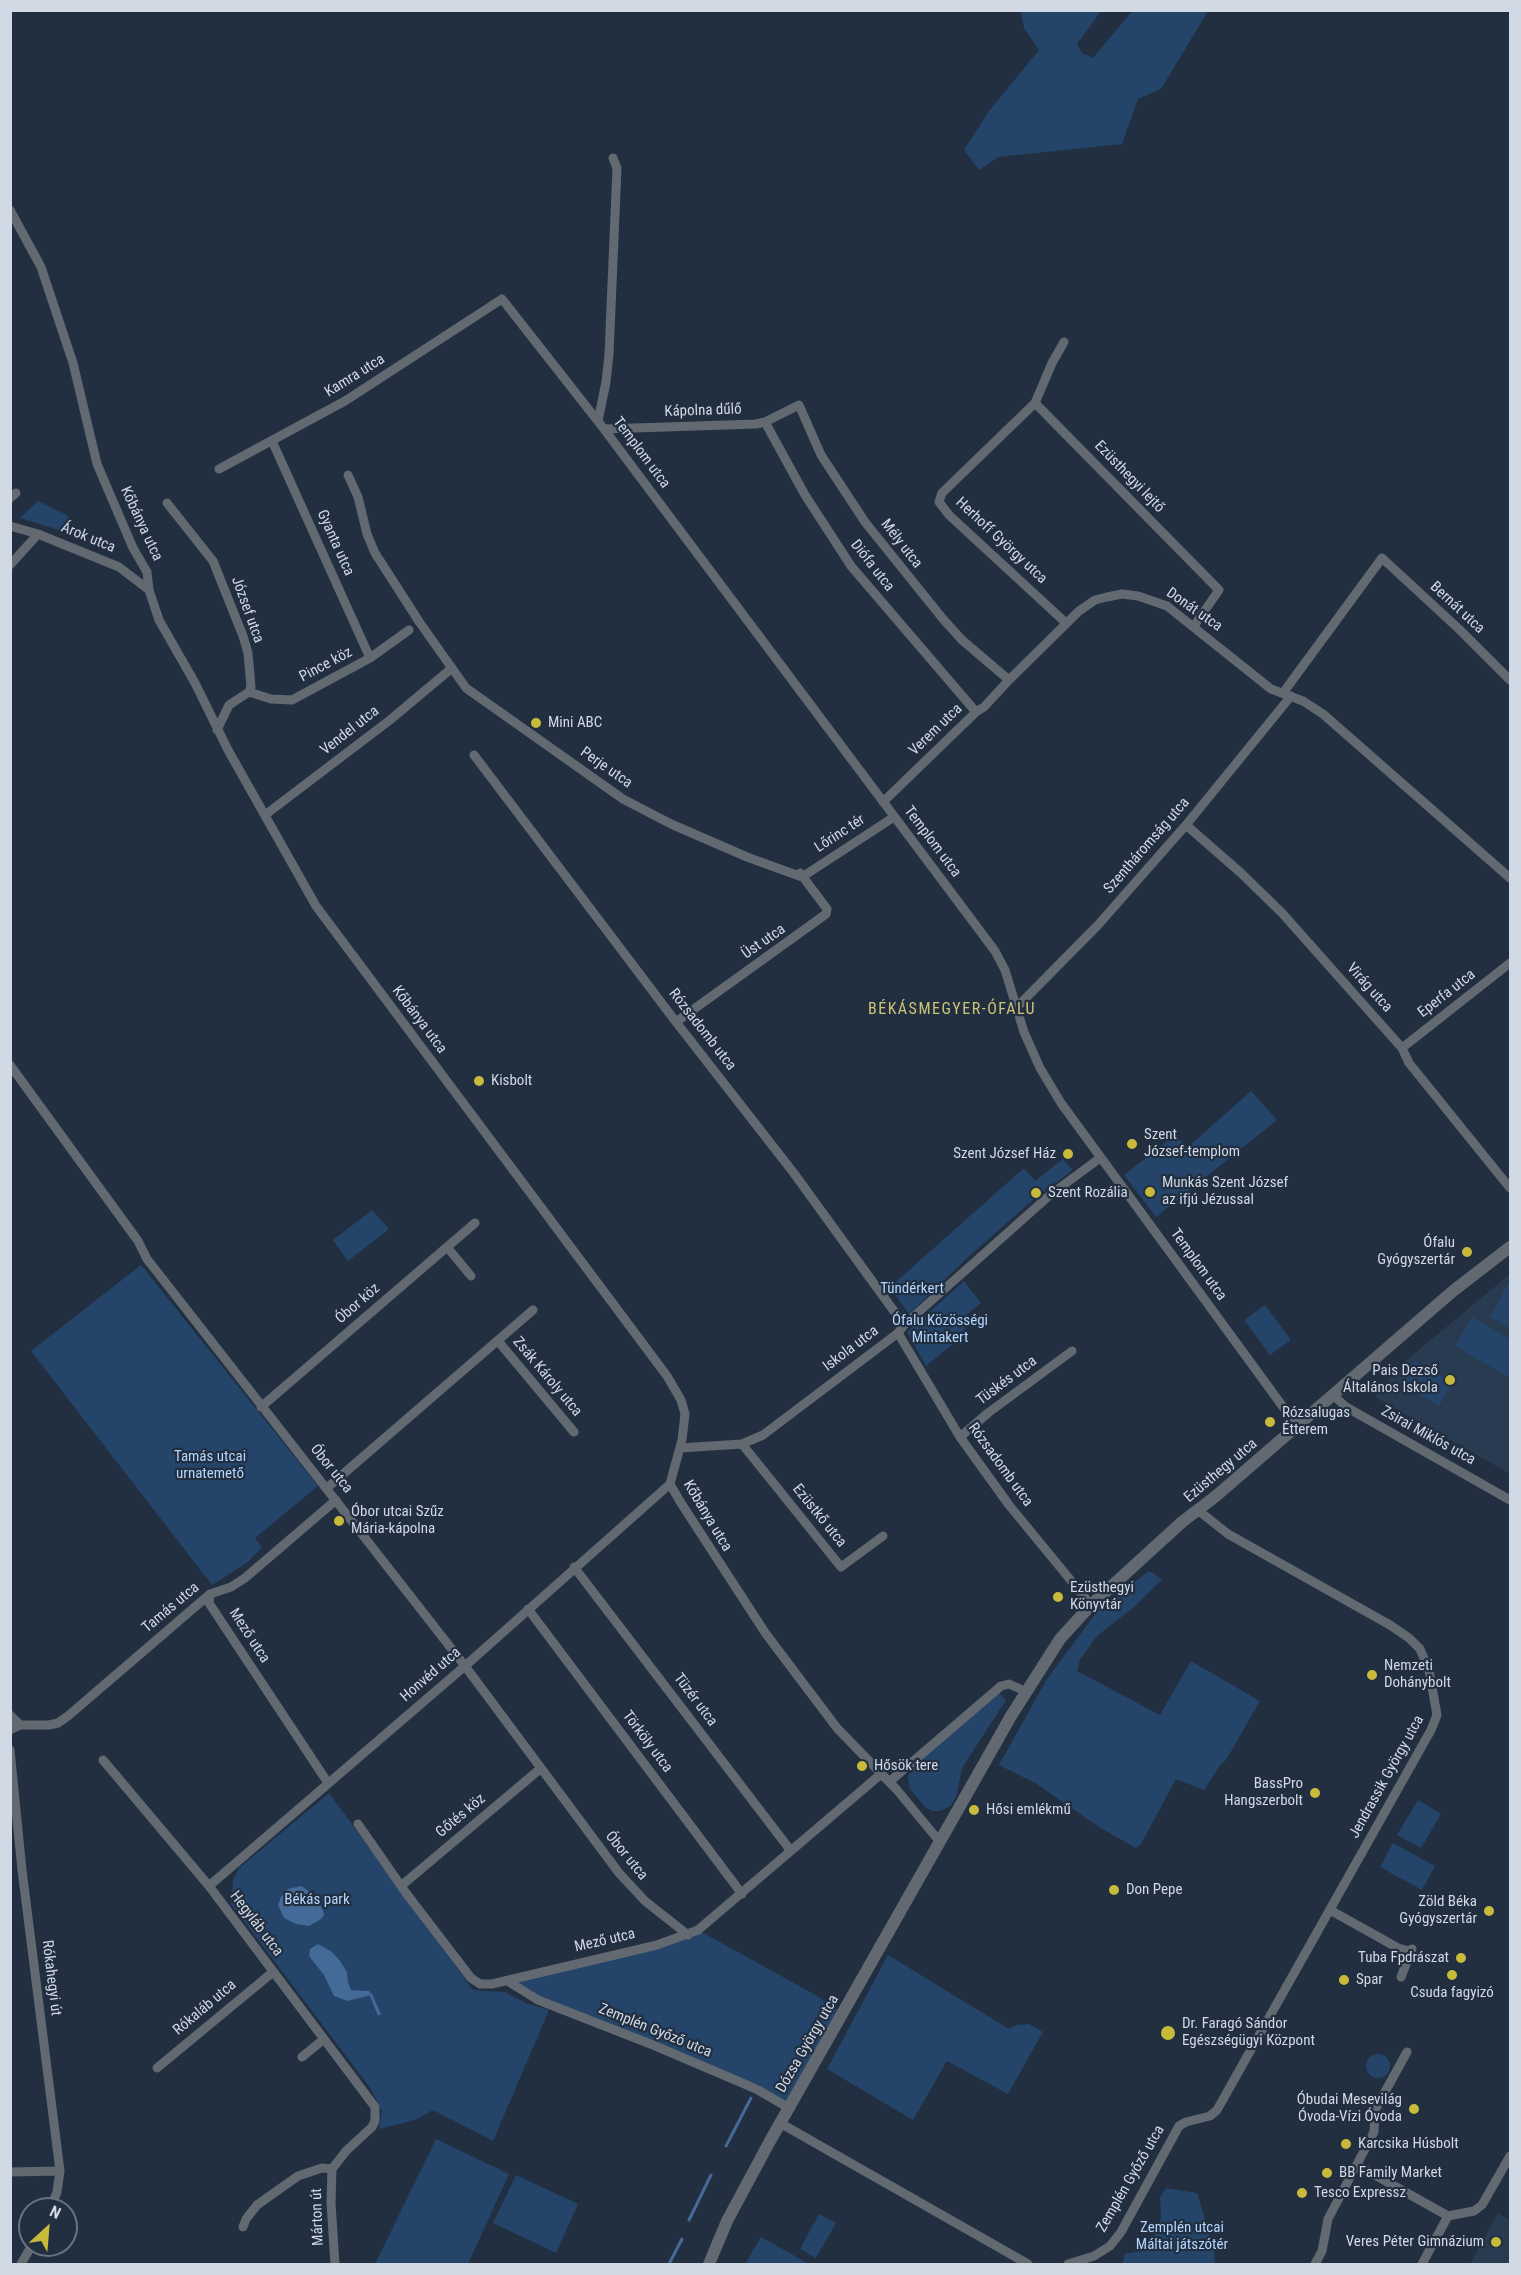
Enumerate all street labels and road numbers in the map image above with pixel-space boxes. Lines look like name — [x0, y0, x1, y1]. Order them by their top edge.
street label: Kamra utca — [322, 351, 388, 401]
street label: Kápolna dűlő — [664, 401, 742, 421]
street label: Templom utca — [608, 414, 674, 492]
street label: Ezüsthegyi lejtő — [1090, 437, 1168, 517]
street label: Kőbánya utca — [116, 484, 166, 564]
street label: Herhoff György utca — [952, 494, 1050, 588]
street label: Gyanta utca — [312, 507, 358, 579]
street label: Mély utca — [876, 516, 926, 572]
street label: Árok utca — [58, 519, 118, 557]
street label: Diófa utca — [846, 537, 898, 595]
street label: József utca — [227, 574, 267, 646]
street label: Bernát utca — [1426, 578, 1488, 638]
street label: Donát utca — [1163, 584, 1225, 636]
street label: Pince köz — [297, 644, 355, 686]
street label: Verem utca — [906, 700, 966, 760]
street label: Vendel utca — [317, 703, 383, 759]
street label: Perje utca — [576, 744, 636, 792]
street label: Szentháromság utca — [1100, 794, 1194, 898]
street label: Templom utca — [899, 803, 965, 881]
street label: Lőrinc tér — [811, 811, 869, 857]
street label: Üst utca — [739, 921, 789, 963]
street label: Virág utca — [1342, 960, 1396, 1016]
street label: Eperfa utca — [1415, 966, 1479, 1022]
street label: Kőbánya utca — [388, 983, 450, 1057]
street label: Rózsadomb utca — [664, 985, 740, 1075]
street label: Templom utca — [1166, 1226, 1230, 1304]
street label: Óbor köz — [332, 1280, 384, 1328]
street label: Iskola utca — [820, 1322, 882, 1376]
street label: Zsák Károly utca — [509, 1334, 585, 1420]
street label: Tüskés utca — [973, 1352, 1041, 1410]
street label: Zsirai Miklós utca — [1378, 1403, 1478, 1469]
street label: Rózsadomb utca — [964, 1420, 1036, 1510]
street label: Ezüsthegy utca — [1181, 1435, 1261, 1507]
street label: Óbor utca — [306, 1441, 356, 1497]
street label: Kőbánya utca — [679, 1477, 735, 1555]
street label: Ezüstkő utca — [788, 1481, 850, 1551]
street label: Tamás utca — [139, 1579, 203, 1637]
street label: Mező utca — [225, 1605, 273, 1667]
street label: Honvéd utca — [397, 1644, 465, 1706]
street label: Tüzér utca — [669, 1670, 721, 1730]
street label: Törköly utca — [618, 1708, 676, 1776]
street label: Jendrassik György utca — [1346, 1712, 1428, 1842]
street label: Gőtés köz — [433, 1790, 489, 1842]
street label: Óbor utca — [601, 1828, 651, 1884]
street label: Hegyláb utca — [226, 1888, 286, 1960]
street label: Mező utca — [573, 1925, 637, 1957]
street label: Rókahegyi út — [37, 1939, 65, 2017]
street label: Rókaláb utca — [170, 1976, 240, 2040]
street label: Dózsa György utca — [773, 1992, 843, 2096]
street label: Zemplén Győző utca — [596, 2000, 714, 2062]
street label: Zemplén Győző utca — [1093, 2122, 1169, 2236]
street label: Márton út — [308, 2188, 328, 2246]

